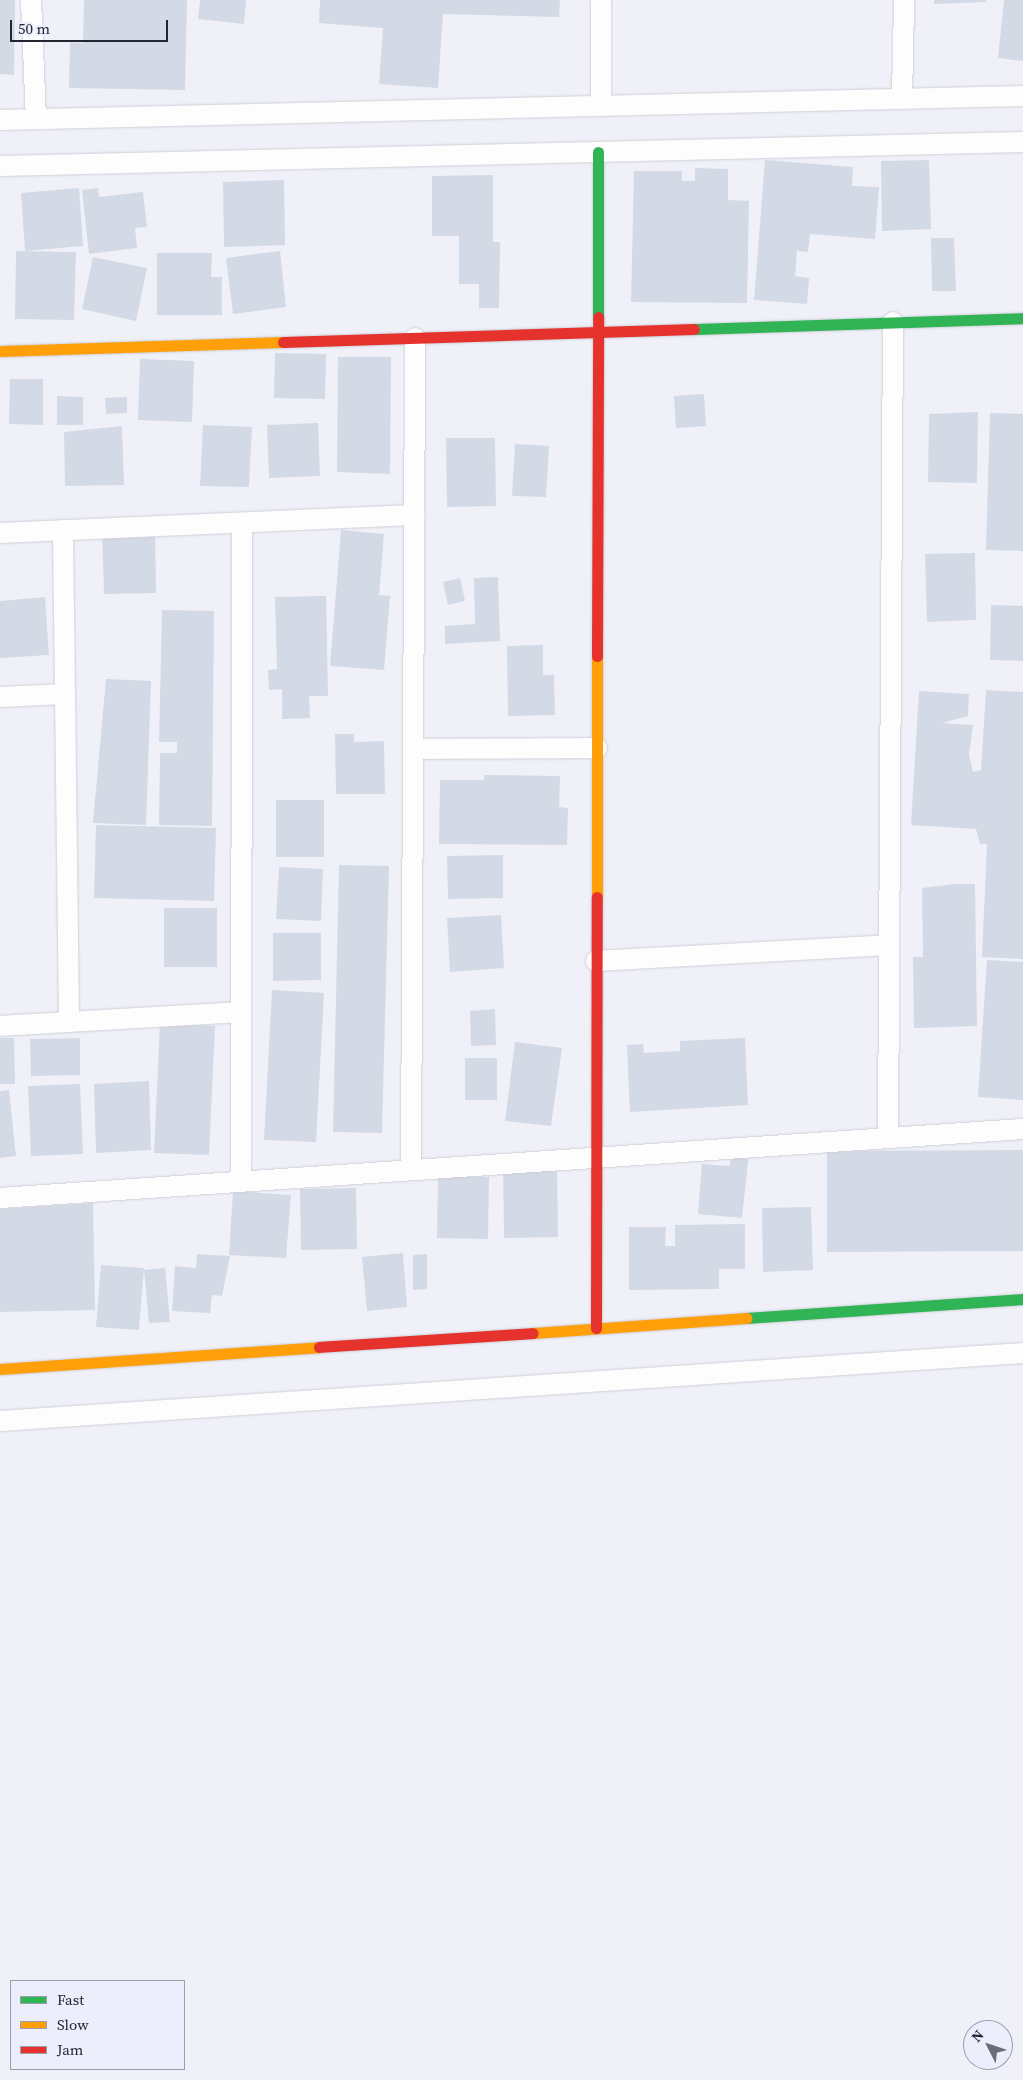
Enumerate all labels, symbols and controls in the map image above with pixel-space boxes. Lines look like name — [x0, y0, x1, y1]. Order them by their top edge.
scale bar — [12, 10, 170, 42]
text: 50 m — [18, 18, 50, 39]
legend — [10, 1980, 185, 2070]
text: Fast — [57, 1989, 84, 2010]
text: Slow — [57, 2014, 89, 2035]
north arrow — [963, 2020, 1013, 2070]
text: N — [967, 2025, 988, 2046]
text: Jam — [57, 2039, 83, 2060]

